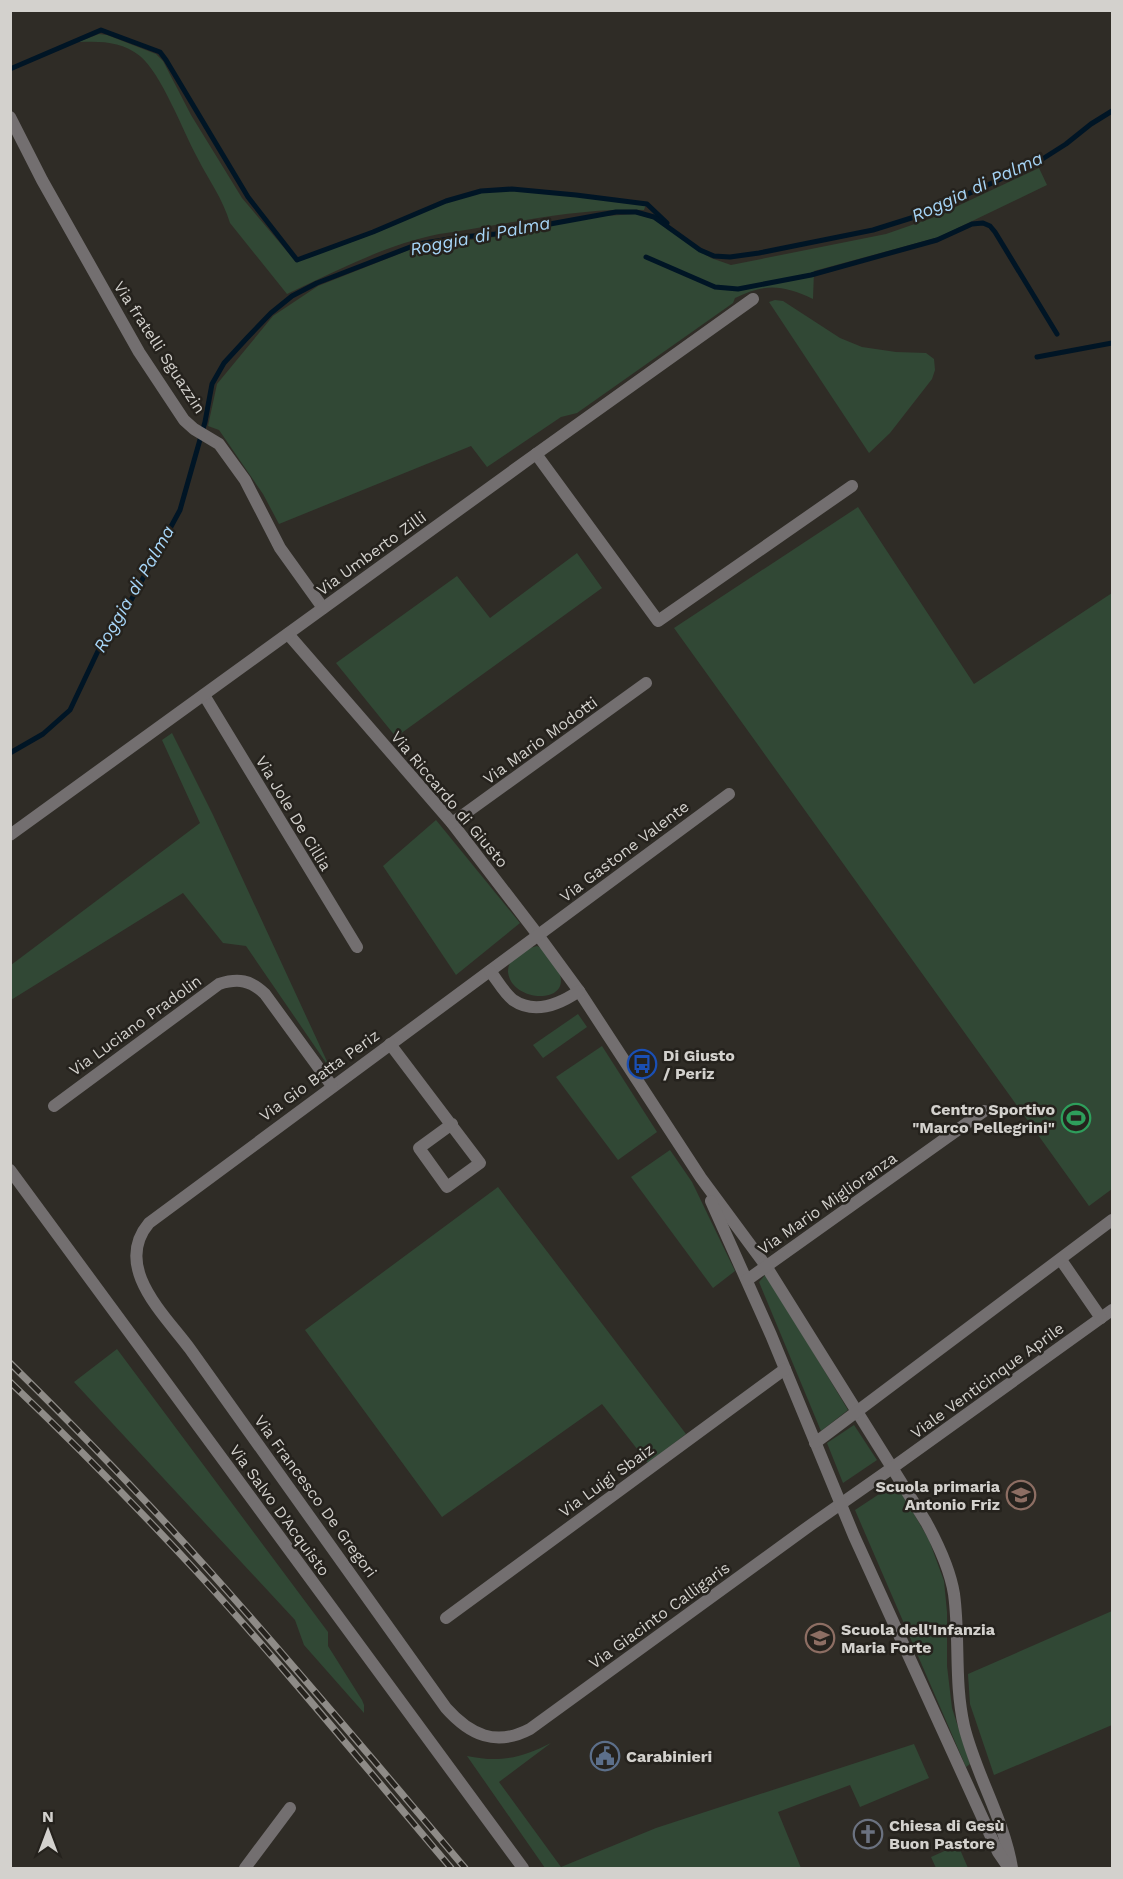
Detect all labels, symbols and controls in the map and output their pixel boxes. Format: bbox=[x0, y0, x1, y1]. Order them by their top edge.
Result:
water label: Roggia di Palma bbox=[908, 147, 1046, 226]
water label: Roggia di Palma bbox=[408, 212, 552, 259]
street label: Via fratelli Sguazzin bbox=[110, 277, 210, 417]
street label: Via Umberto Zilli bbox=[313, 507, 430, 600]
water label: Roggia di Palma bbox=[89, 522, 178, 656]
street label: Via Mario Modotti bbox=[479, 693, 601, 788]
street label: Via Riccardo di Giusto bbox=[387, 727, 512, 871]
street label: Via Jole De Cillia bbox=[252, 752, 335, 874]
street label: Via Gastone Valente bbox=[556, 797, 693, 906]
street label: Via Luciano Pradolin bbox=[65, 971, 205, 1080]
street label: Via Gio Batta Periz bbox=[256, 1026, 383, 1125]
place label: Di Giusto / Periz bbox=[663, 1046, 735, 1083]
bus stop icon: Di Giusto / Periz bbox=[626, 1048, 658, 1080]
place label: Centro Sportivo "Marco Pellegrini" bbox=[912, 1100, 1055, 1137]
sports icon: Centro Sportivo "Marco Pellegrini" bbox=[1060, 1102, 1092, 1134]
street label: Via Mario Miglioranza bbox=[754, 1148, 900, 1259]
street label: Viale Venticinque Aprile bbox=[907, 1318, 1068, 1442]
street label: Via Francesco De Gregori bbox=[250, 1411, 381, 1581]
street label: Via Luigi Sbaiz bbox=[555, 1440, 657, 1521]
street label: Via Salvo D'Acquisto bbox=[226, 1441, 334, 1580]
place label: Scuola primaria Antonio Friz bbox=[875, 1477, 1001, 1514]
school or university icon: Scuola primaria Antonio Friz bbox=[1005, 1479, 1037, 1511]
street label: Via Giacinto Calligaris bbox=[585, 1558, 733, 1673]
place label: Scuola dell'Infanzia Maria Forte bbox=[841, 1620, 996, 1657]
school or university icon: Scuola dell'Infanzia Maria Forte bbox=[804, 1622, 836, 1654]
public building icon: Carabinieri bbox=[589, 1740, 621, 1772]
place label: Carabinieri bbox=[626, 1747, 712, 1766]
north arrow bbox=[18, 1801, 78, 1861]
text: N bbox=[42, 1807, 54, 1826]
place label: Chiesa di Gesù Buon Pastore bbox=[889, 1816, 1005, 1853]
church icon: Chiesa di Gesù Buon Pastore bbox=[852, 1818, 884, 1850]

